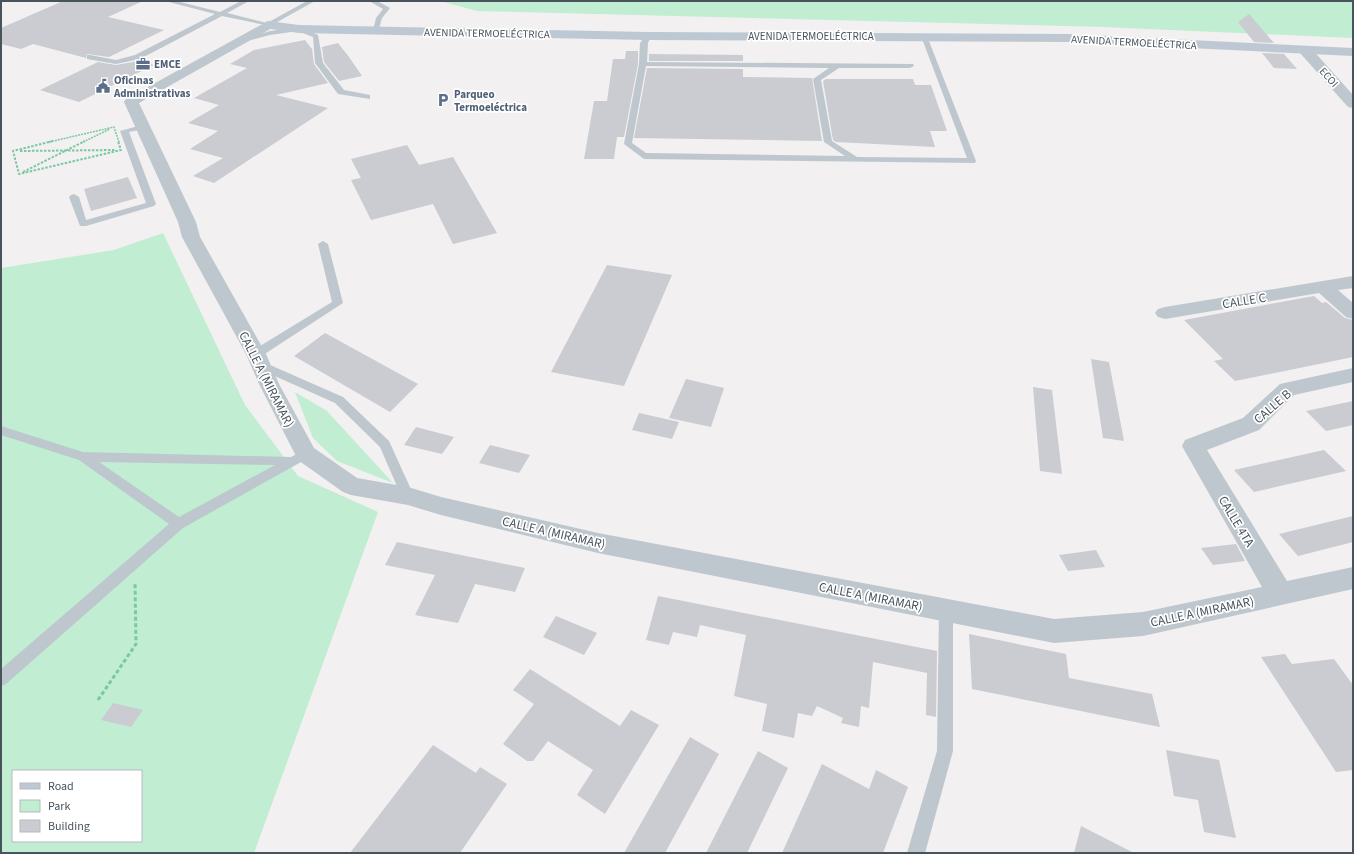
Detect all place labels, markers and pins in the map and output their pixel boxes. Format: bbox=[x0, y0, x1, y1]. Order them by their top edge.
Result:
office icon: EMCE bbox=[135, 56, 151, 72]
place label: EMCE bbox=[154, 57, 181, 72]
place label: Oficinas Administrativas bbox=[113, 73, 191, 101]
public building icon: Oficinas Administrativas bbox=[95, 78, 111, 94]
place label: Parqueo Termoeléctrica bbox=[454, 87, 527, 115]
parking icon: Parqueo Termoeléctrica bbox=[435, 92, 451, 108]

